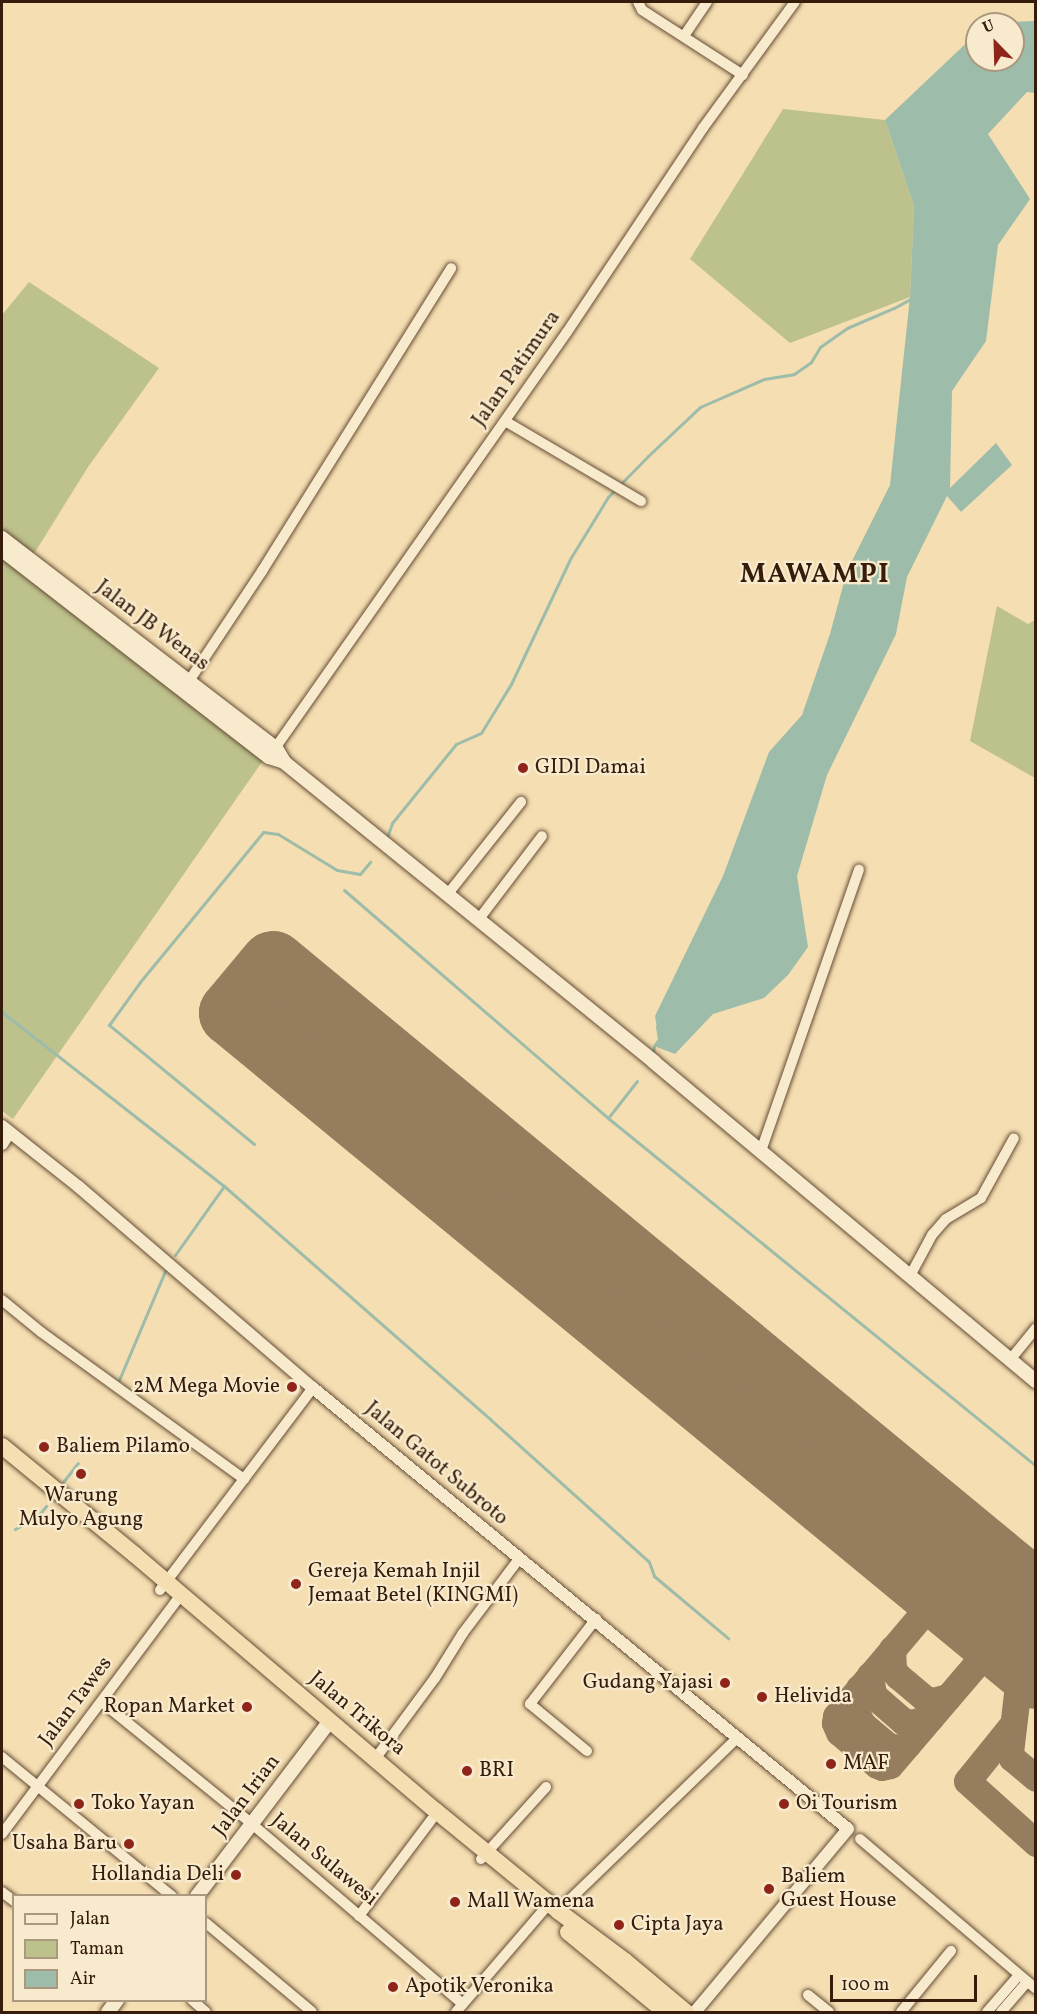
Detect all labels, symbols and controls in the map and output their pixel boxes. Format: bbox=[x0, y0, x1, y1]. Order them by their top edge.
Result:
north arrow bbox=[965, 12, 1025, 72]
text: U bbox=[979, 15, 998, 40]
street label: Jalan Patimura bbox=[468, 306, 566, 432]
district label: MAWAMPI bbox=[740, 560, 890, 592]
street label: Jalan JB Wenas bbox=[90, 575, 214, 677]
place label: GIDI Damai bbox=[535, 755, 646, 781]
marker: GIDI Damai bbox=[516, 761, 530, 775]
place label: 2M Mega Movie bbox=[133, 1374, 280, 1400]
marker: 2M Mega Movie bbox=[285, 1380, 299, 1394]
street label: Jalan Gatot Subroto bbox=[359, 1397, 513, 1531]
place label: Baliem Pilamo bbox=[56, 1434, 190, 1460]
marker: Baliem Pilamo bbox=[37, 1440, 51, 1454]
marker: Warung Mulyo Agung bbox=[74, 1467, 88, 1481]
place label: Warung Mulyo Agung bbox=[19, 1483, 143, 1533]
place label: Gereja Kemah Injil Jemaat Betel (KINGMI) bbox=[308, 1559, 518, 1609]
marker: Gereja Kemah Injil Jemaat Betel (KINGMI) bbox=[289, 1577, 303, 1591]
street label: Jalan Tawes bbox=[34, 1652, 118, 1752]
street label: Jalan Trikora bbox=[303, 1666, 411, 1762]
place label: Gudang Yajasi bbox=[582, 1670, 713, 1696]
marker: Gudang Yajasi bbox=[718, 1676, 732, 1690]
place label: Helivida bbox=[774, 1684, 852, 1710]
marker: Helivida bbox=[755, 1690, 769, 1704]
place label: Ropan Market bbox=[103, 1694, 235, 1720]
marker: Ropan Market bbox=[240, 1700, 254, 1714]
street label: Jalan Irian bbox=[208, 1750, 286, 1842]
place label: MAF bbox=[843, 1751, 889, 1777]
marker: MAF bbox=[824, 1757, 838, 1771]
place label: BRI bbox=[479, 1758, 514, 1784]
marker: BRI bbox=[460, 1764, 474, 1778]
place label: Toko Yayan bbox=[91, 1791, 195, 1817]
place label: Oi Tourism bbox=[796, 1791, 898, 1817]
marker: Toko Yayan bbox=[72, 1797, 86, 1811]
marker: Oi Tourism bbox=[777, 1797, 791, 1811]
street label: Jalan Sulawesi bbox=[265, 1808, 383, 1912]
place label: Usaha Baru bbox=[12, 1831, 117, 1857]
marker: Usaha Baru bbox=[122, 1837, 136, 1851]
place label: Hollandia Deli bbox=[91, 1862, 224, 1888]
place label: Baliem Guest House bbox=[781, 1864, 896, 1914]
marker: Hollandia Deli bbox=[229, 1868, 243, 1882]
marker: Baliem Guest House bbox=[762, 1882, 776, 1896]
place label: Mall Wamena bbox=[467, 1889, 595, 1915]
legend bbox=[12, 1894, 207, 2002]
marker: Mall Wamena bbox=[448, 1895, 462, 1909]
text: Jalan bbox=[70, 1907, 110, 1932]
place label: Cipta Jaya bbox=[631, 1912, 724, 1938]
marker: Cipta Jaya bbox=[612, 1918, 626, 1932]
text: Taman bbox=[70, 1937, 124, 1962]
scale bar bbox=[833, 1963, 980, 2001]
text: Air bbox=[70, 1967, 96, 1992]
text: 100 m bbox=[841, 1973, 890, 1998]
place label: Apotik Veronika bbox=[405, 1974, 555, 2000]
marker: Apotik Veronika bbox=[386, 1980, 400, 1994]

